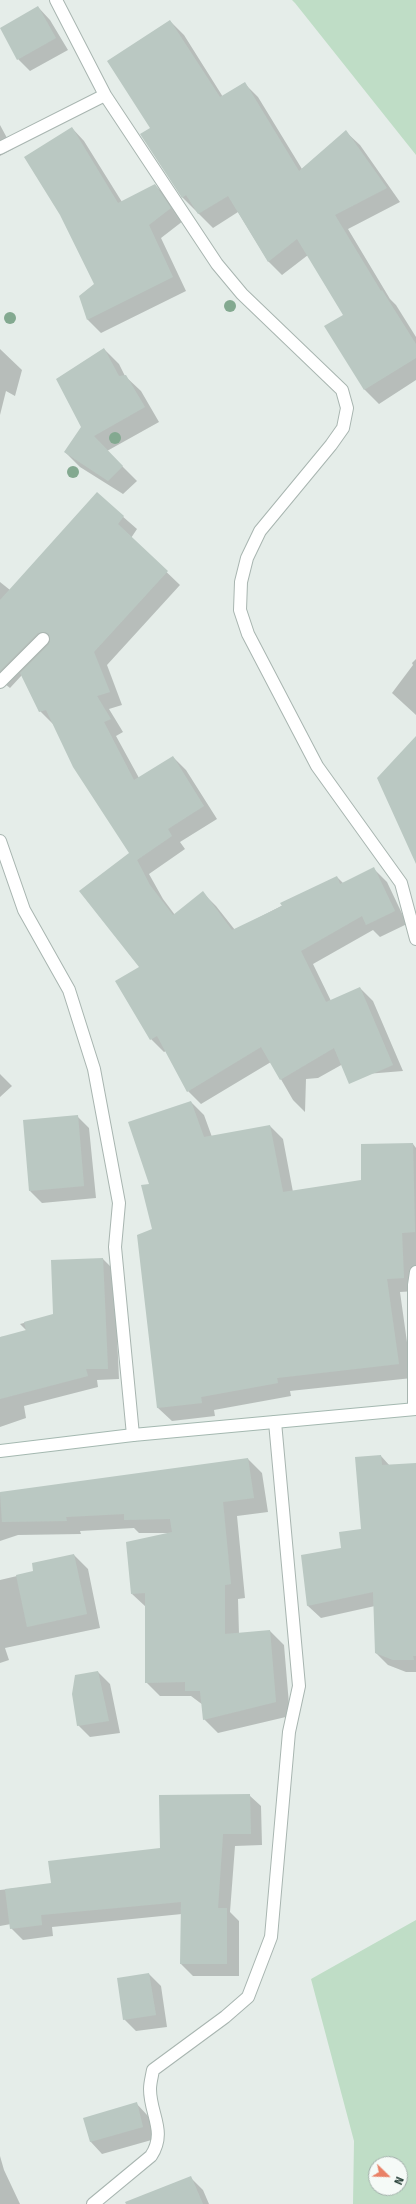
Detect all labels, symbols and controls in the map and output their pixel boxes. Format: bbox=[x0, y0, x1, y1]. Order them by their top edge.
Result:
north arrow bbox=[368, 2156, 408, 2196]
text: N bbox=[391, 2174, 406, 2187]

